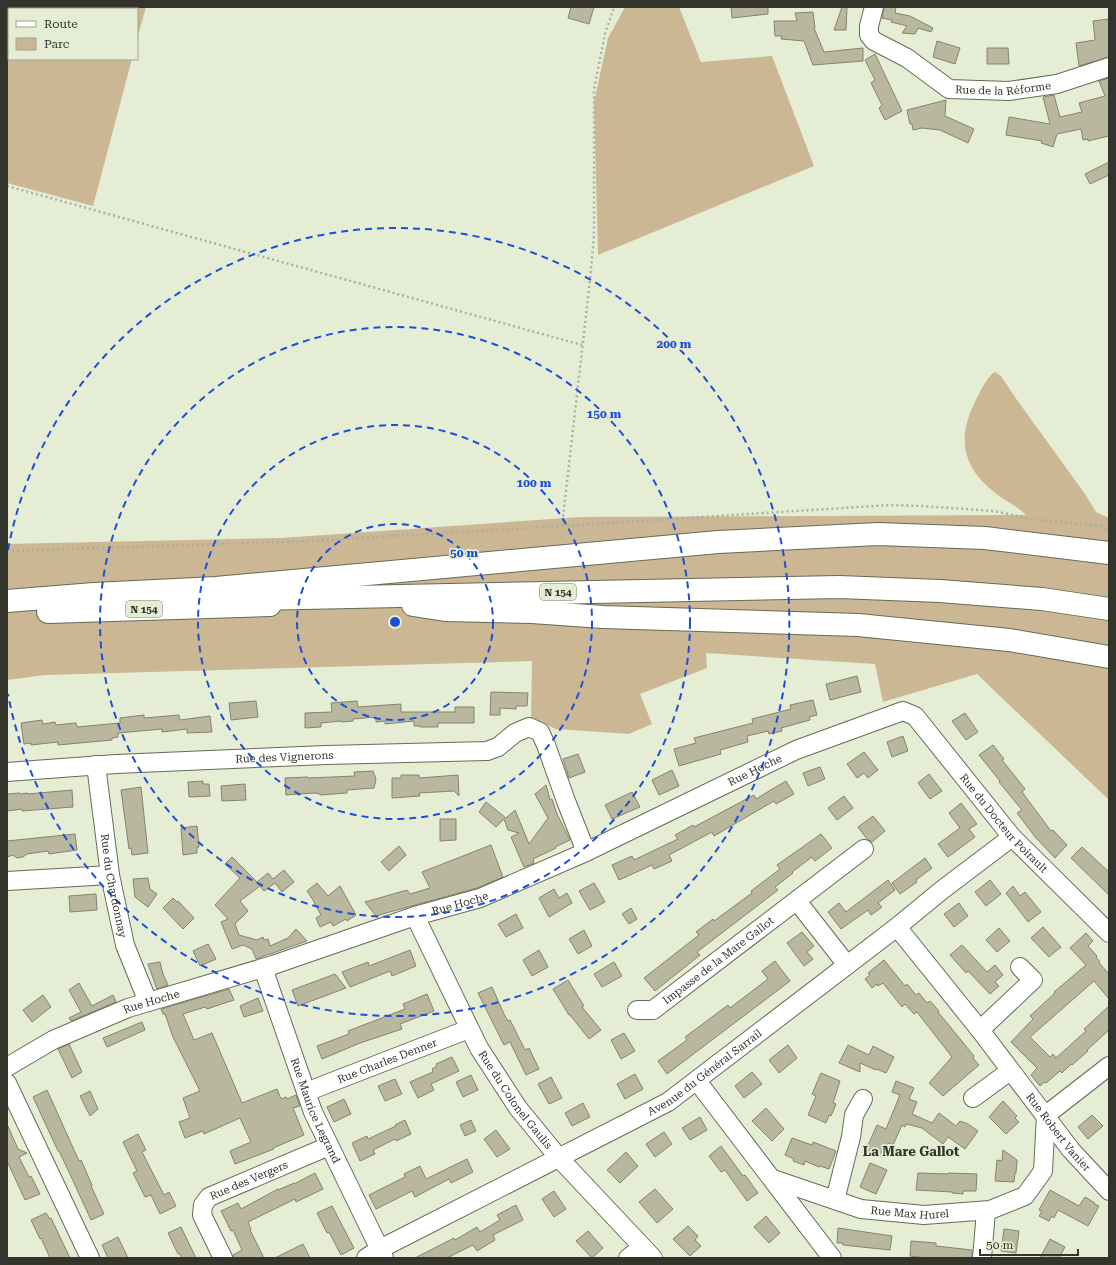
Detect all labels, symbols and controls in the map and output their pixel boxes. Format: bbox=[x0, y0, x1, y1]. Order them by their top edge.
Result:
legend bbox=[8, 8, 138, 60]
text: Route bbox=[44, 17, 78, 31]
text: Parc bbox=[44, 37, 70, 51]
street label: Rue de la Réforme bbox=[955, 79, 1052, 98]
text: 200 m bbox=[657, 337, 692, 351]
text: 150 m bbox=[587, 407, 622, 421]
text: 100 m bbox=[517, 476, 552, 490]
text: 50 m bbox=[450, 546, 478, 560]
road number: N 154 bbox=[540, 584, 576, 600]
road number: N 154 bbox=[126, 601, 162, 617]
centre of rings bbox=[388, 615, 402, 629]
street label: Rue des Vignerons bbox=[235, 749, 334, 766]
street label: Rue Hoche bbox=[726, 752, 784, 789]
street label: Rue du Docteur Poirault bbox=[957, 771, 1050, 876]
street label: Rue du Chardonnay bbox=[98, 833, 129, 939]
street label: Rue Hoche bbox=[430, 889, 490, 918]
street label: Impasse de la Mare Gallot bbox=[660, 914, 777, 1007]
street label: Rue Hoche bbox=[121, 987, 181, 1016]
street label: Avenue du Général Sarrail bbox=[646, 1026, 765, 1118]
street label: Rue Charles Denner bbox=[336, 1036, 439, 1086]
street label: Rue du Colonel Gaulis bbox=[476, 1048, 555, 1152]
street label: Rue Maurice Legrand bbox=[288, 1056, 343, 1166]
street label: Rue Robert Vanier bbox=[1023, 1091, 1094, 1174]
district label: La Mare Gallot bbox=[863, 1144, 960, 1159]
street label: Rue des Vergers bbox=[208, 1158, 290, 1203]
street label: Rue Max Hurel bbox=[870, 1204, 950, 1222]
scale bar bbox=[980, 1231, 1078, 1257]
text: 50 m bbox=[986, 1238, 1013, 1252]

